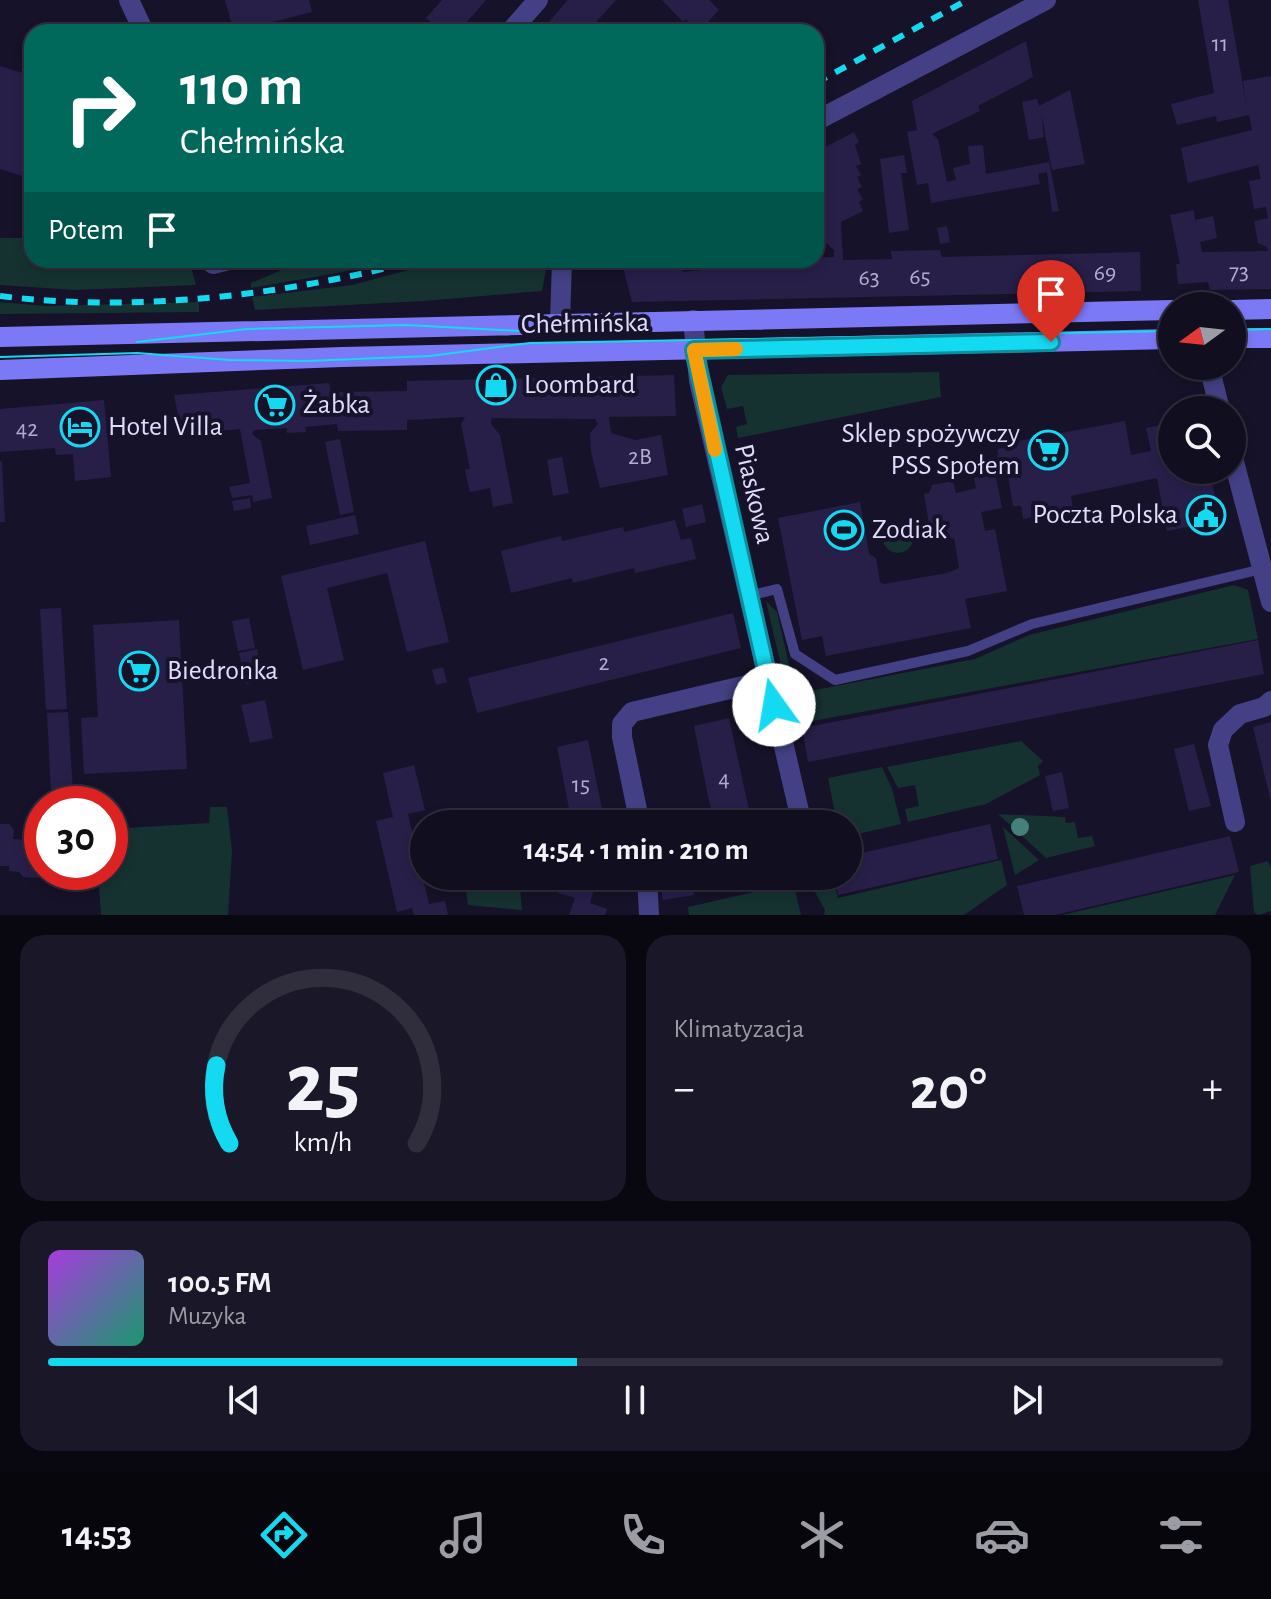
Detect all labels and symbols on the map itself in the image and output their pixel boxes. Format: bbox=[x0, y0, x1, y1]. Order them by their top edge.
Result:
house number: 11 bbox=[1212, 32, 1228, 56]
pin bbox=[1017, 260, 1085, 342]
house number: 73 bbox=[1229, 260, 1249, 284]
house number: 69 bbox=[1094, 261, 1116, 285]
house number: 65 bbox=[909, 265, 931, 289]
house number: 63 bbox=[858, 266, 880, 290]
north arrow bbox=[1158, 292, 1246, 380]
street label: Chełmińska bbox=[521, 309, 650, 339]
shop icon: Loombard bbox=[475, 364, 517, 406]
place label: Loombard bbox=[524, 371, 635, 399]
supermarket icon: Żabka bbox=[254, 384, 296, 426]
place label: Żabka bbox=[303, 389, 370, 419]
hotel icon: Hotel Villa bbox=[59, 406, 101, 448]
place label: Hotel Villa bbox=[108, 413, 223, 441]
house number: 42 bbox=[16, 417, 38, 441]
place label: Sklep spożywczy PSS Społem bbox=[841, 420, 1020, 480]
supermarket icon: Sklep spożywczy PSS Społem bbox=[1027, 429, 1069, 471]
street label: Piaskowa bbox=[729, 441, 779, 547]
house number: 2B bbox=[628, 445, 652, 469]
public building icon: Poczta Polska bbox=[1185, 494, 1227, 536]
place label: Poczta Polska bbox=[1033, 501, 1178, 529]
sports icon: Zodiak bbox=[823, 509, 865, 551]
place label: Zodiak bbox=[872, 516, 947, 544]
supermarket icon: Biedronka bbox=[118, 650, 160, 692]
house number: 2 bbox=[599, 651, 610, 675]
place label: Biedronka bbox=[167, 657, 278, 685]
position arrow bbox=[732, 663, 816, 747]
house number: 4 bbox=[718, 767, 730, 791]
house number: 15 bbox=[572, 773, 590, 797]
speed limit sign: 30 bbox=[24, 786, 128, 890]

